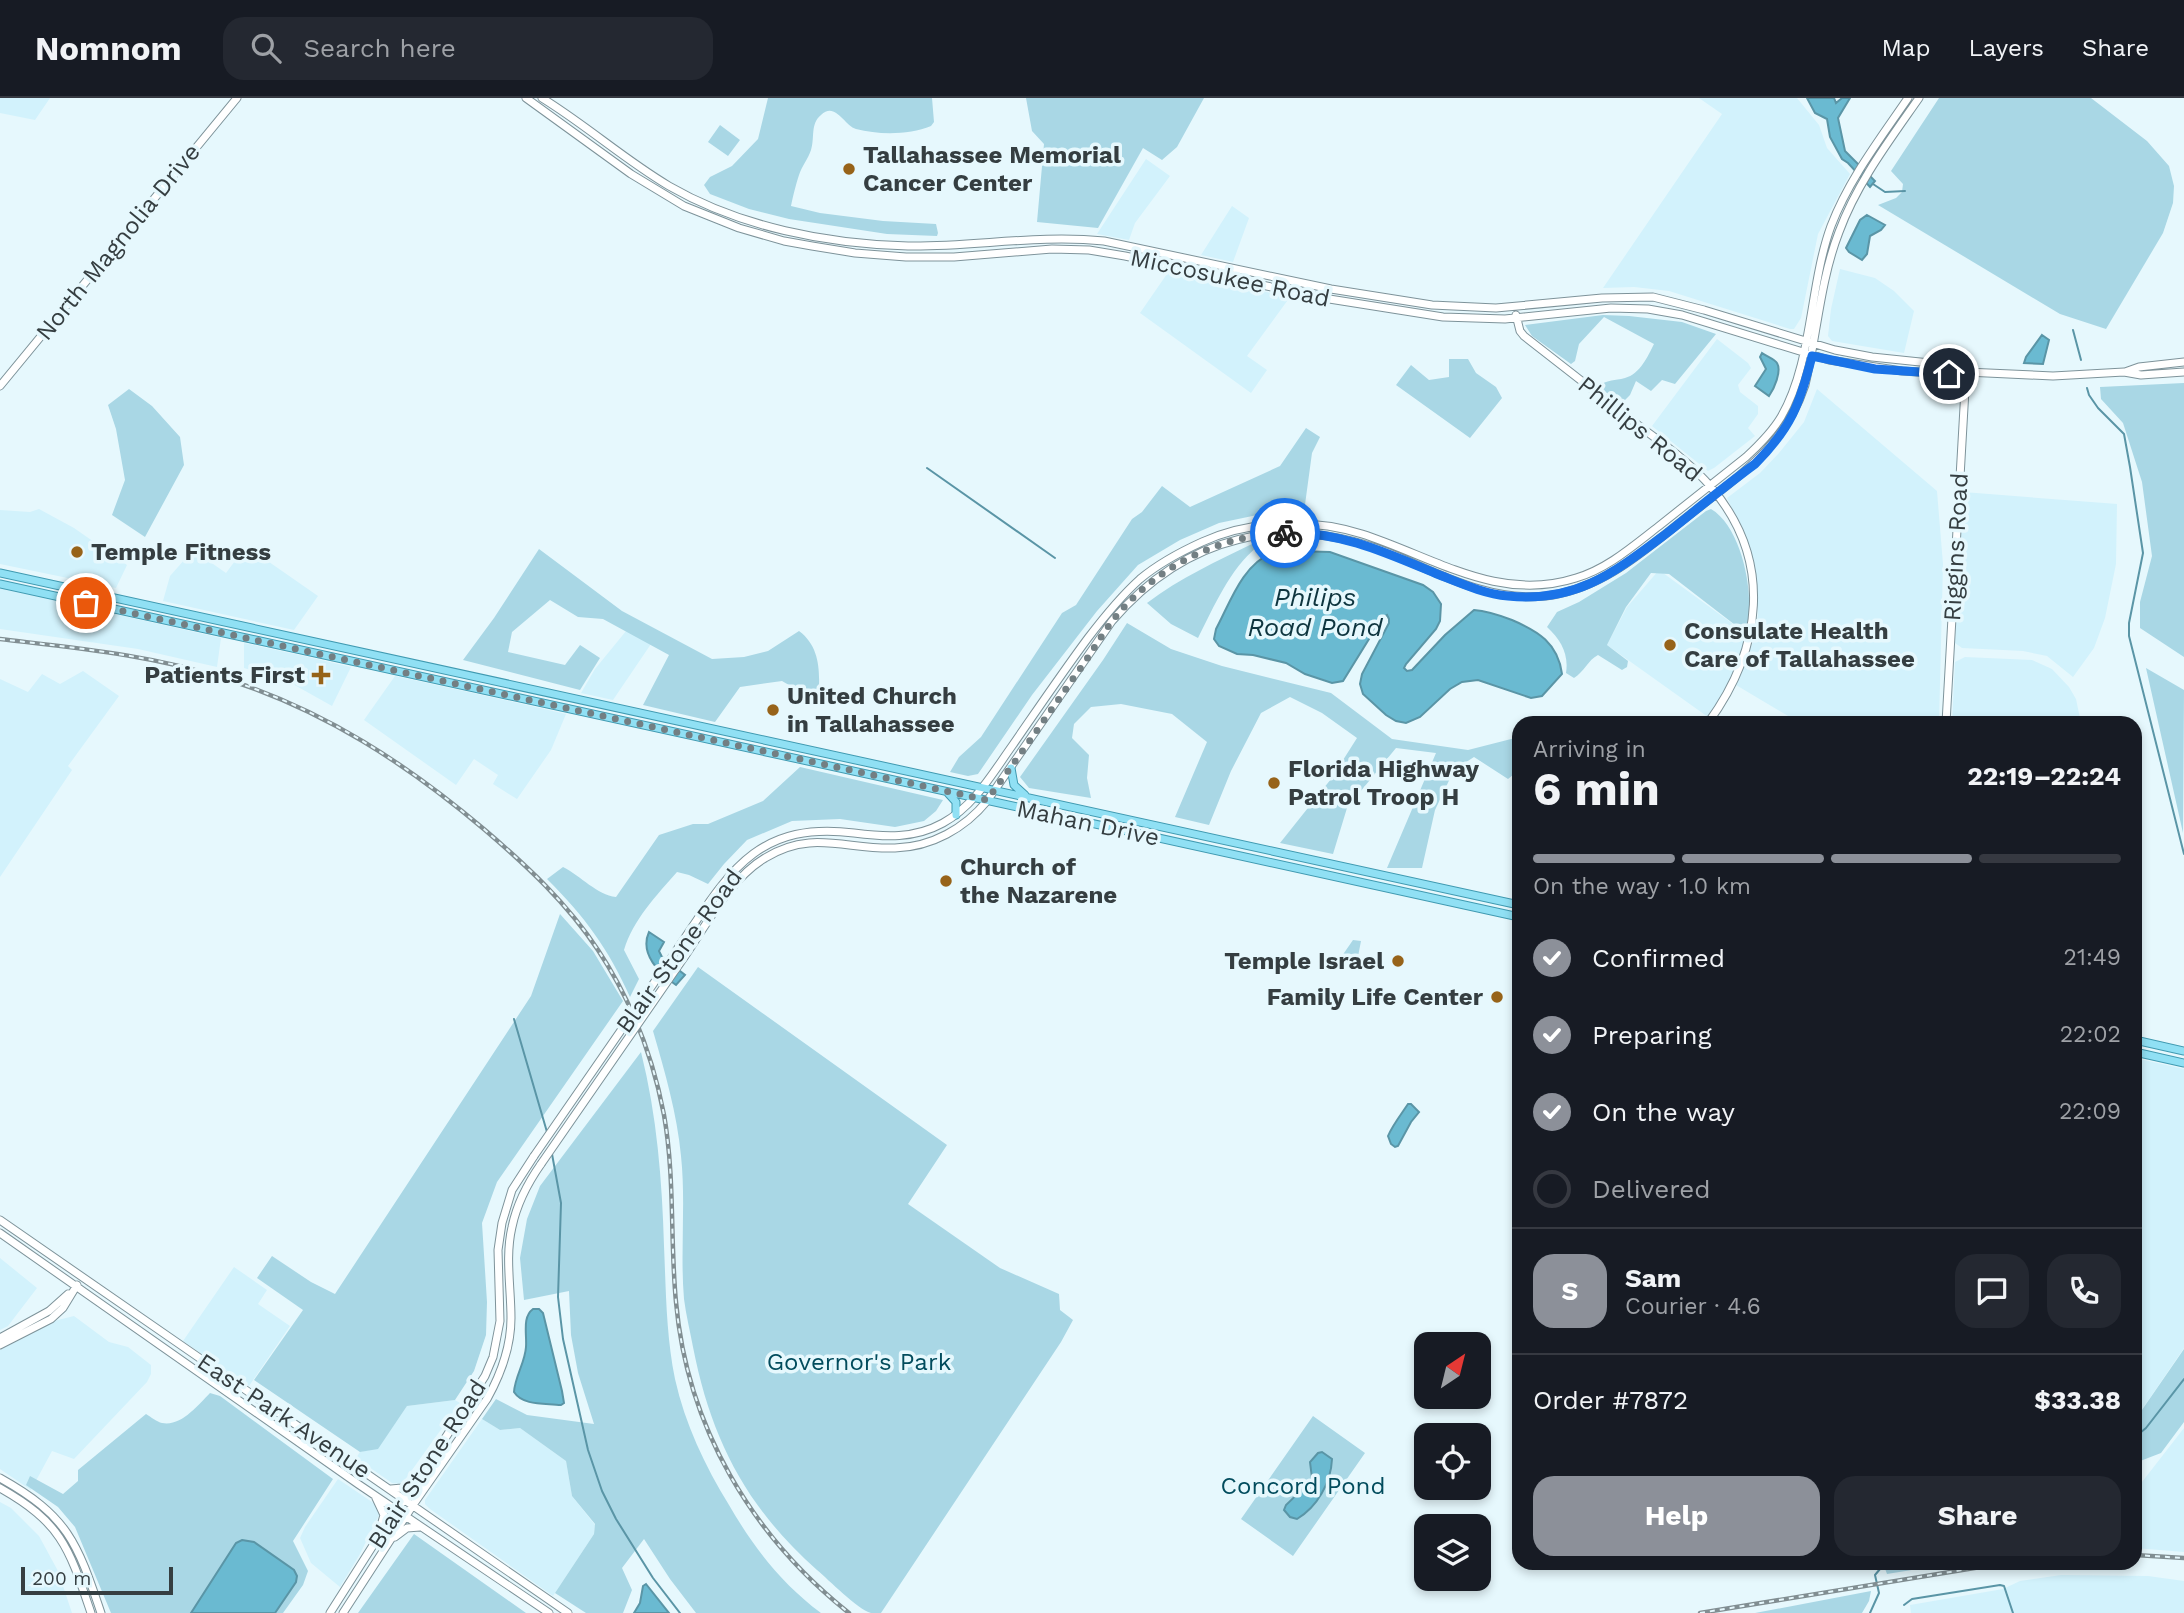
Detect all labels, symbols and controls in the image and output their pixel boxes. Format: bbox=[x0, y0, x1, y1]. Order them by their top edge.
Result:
search box bbox=[223, 17, 713, 80]
text: Nomnom bbox=[35, 29, 181, 68]
icon: search bbox=[247, 29, 285, 67]
text: Search here bbox=[303, 33, 456, 63]
text: Map bbox=[1882, 34, 1930, 62]
text: Layers bbox=[1968, 34, 2044, 62]
text: Share bbox=[2082, 34, 2149, 62]
street label: North Magnolia Drive bbox=[30, 138, 206, 346]
place label: Tallahassee Memorial Cancer Center bbox=[863, 141, 1121, 197]
marker: Tallahassee Memorial Cancer Center bbox=[841, 161, 857, 177]
street label: Miccosukee Road bbox=[1128, 243, 1332, 313]
pin bbox=[1919, 344, 1979, 404]
icon: home bbox=[1930, 355, 1968, 393]
street label: Phillips Road bbox=[1572, 370, 1708, 488]
street label: Riggins Road bbox=[1938, 472, 1974, 622]
courier bbox=[1250, 498, 1320, 568]
icon: bike bbox=[1266, 514, 1304, 552]
place label: Temple Fitness bbox=[91, 538, 271, 566]
marker: Temple Fitness bbox=[69, 544, 85, 560]
pin bbox=[56, 573, 116, 633]
water label: Philips Road Pond bbox=[1248, 582, 1383, 642]
icon: bag bbox=[67, 584, 105, 622]
place label: Consulate Health Care of Tallahassee bbox=[1684, 617, 1915, 673]
marker: Consulate Health Care of Tallahassee bbox=[1662, 637, 1678, 653]
place label: Patients First bbox=[144, 661, 306, 689]
marker: Patients First bbox=[311, 665, 331, 685]
place label: United Church in Tallahassee bbox=[787, 682, 957, 738]
marker: United Church in Tallahassee bbox=[765, 702, 781, 718]
text: Arriving in bbox=[1533, 736, 1646, 763]
place label: Florida Highway Patrol Troop H bbox=[1288, 755, 1479, 811]
text: 22:19–22:24 bbox=[1967, 761, 2121, 791]
text: 6 min bbox=[1533, 762, 1660, 816]
marker: Florida Highway Patrol Troop H bbox=[1266, 775, 1282, 791]
street label: Mahan Drive bbox=[1014, 794, 1162, 852]
place label: Church of the Nazarene bbox=[960, 853, 1117, 909]
street label: Blair Stone Road bbox=[610, 864, 748, 1038]
marker: Church of the Nazarene bbox=[938, 873, 954, 889]
text: On the way · 1.0 km bbox=[1533, 873, 1751, 900]
icon: check bbox=[1533, 939, 1571, 977]
text: Confirmed bbox=[1592, 943, 1725, 973]
text: 21:49 bbox=[2064, 944, 2121, 971]
place label: Temple Israel bbox=[1224, 947, 1384, 975]
marker: Temple Israel bbox=[1390, 953, 1406, 969]
place label: Family Life Center bbox=[1267, 983, 1484, 1011]
marker: Family Life Center bbox=[1489, 989, 1505, 1005]
icon: check bbox=[1533, 1016, 1571, 1054]
text: Preparing bbox=[1592, 1020, 1712, 1050]
text: 22:02 bbox=[2060, 1021, 2121, 1048]
icon: check bbox=[1533, 1093, 1571, 1131]
text: On the way bbox=[1592, 1097, 1735, 1127]
text: 22:09 bbox=[2059, 1098, 2121, 1125]
text: Delivered bbox=[1592, 1174, 1711, 1204]
button: chat bbox=[1955, 1254, 2029, 1328]
button: phone bbox=[2047, 1254, 2121, 1328]
text: Sam bbox=[1625, 1263, 1681, 1293]
text: S bbox=[1562, 1276, 1578, 1306]
text: Courier · 4.6 bbox=[1625, 1293, 1761, 1320]
north arrow bbox=[1414, 1332, 1491, 1409]
map controls bbox=[1414, 1332, 1491, 1591]
street label: East Park Avenue bbox=[192, 1348, 376, 1484]
park label: Governor's Park bbox=[767, 1348, 952, 1376]
street label: Blair Stone Road bbox=[362, 1374, 492, 1554]
text: Order #7872 bbox=[1533, 1385, 1688, 1415]
text: $33.38 bbox=[2034, 1385, 2121, 1415]
button: locate bbox=[1414, 1423, 1491, 1500]
park label: Concord Pond bbox=[1221, 1472, 1385, 1500]
button: Help bbox=[1533, 1476, 1820, 1556]
button: Share bbox=[1834, 1476, 2121, 1556]
button: layers bbox=[1414, 1514, 1491, 1591]
scale bar bbox=[21, 1564, 173, 1596]
text: 200 m bbox=[32, 1567, 91, 1590]

